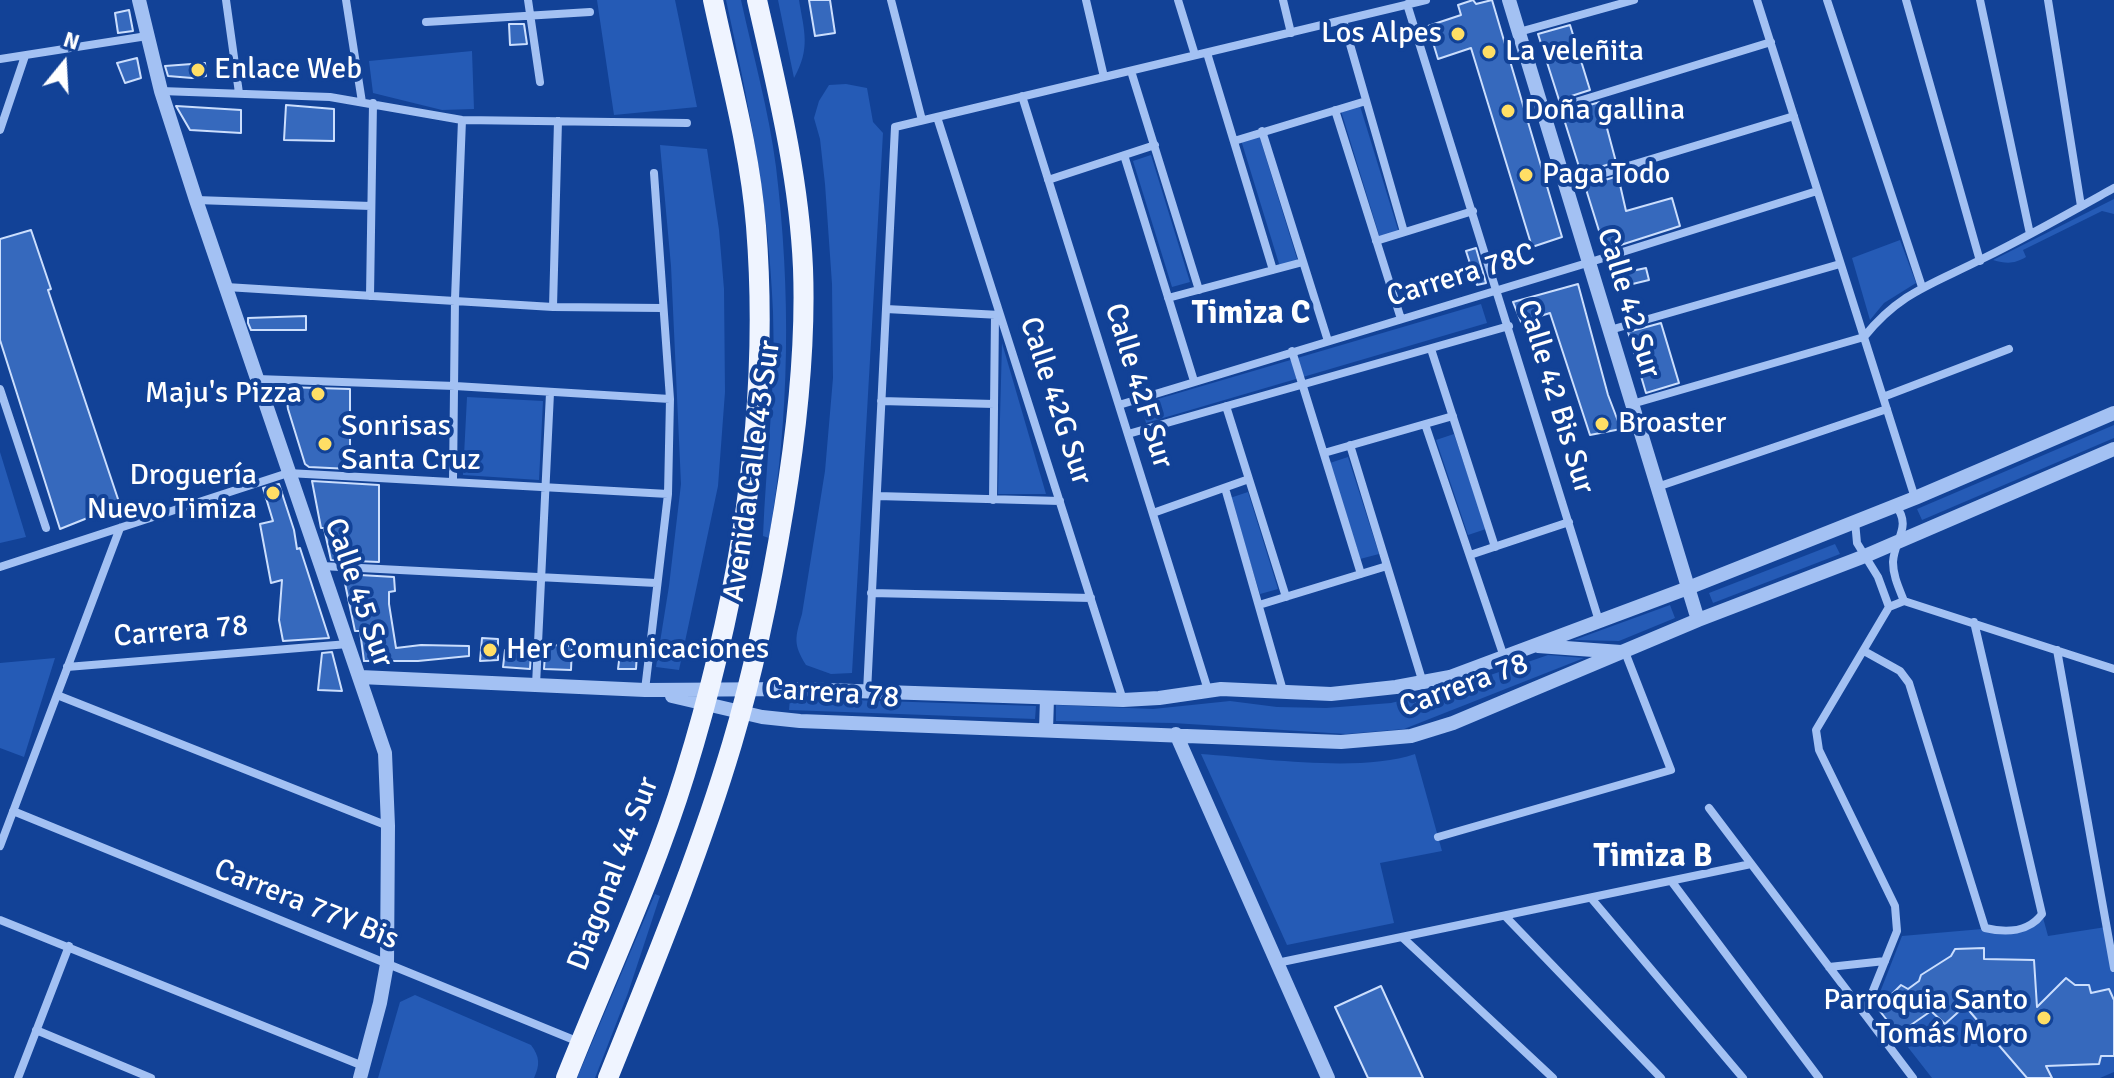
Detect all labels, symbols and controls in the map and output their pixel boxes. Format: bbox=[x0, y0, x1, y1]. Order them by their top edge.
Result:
place label: Los Alpes bbox=[1321, 16, 1442, 52]
north arrow bbox=[24, 24, 104, 104]
text: N bbox=[60, 25, 83, 56]
marker: Los Alpes bbox=[1449, 25, 1467, 43]
place label: La veleñita bbox=[1505, 34, 1644, 70]
marker: La veleñita bbox=[1480, 43, 1498, 61]
place label: Enlace Web bbox=[214, 52, 362, 88]
marker: Enlace Web bbox=[189, 61, 207, 79]
place label: Doña gallina bbox=[1524, 93, 1685, 129]
marker: Doña gallina bbox=[1499, 102, 1517, 120]
place label: Paga Todo bbox=[1542, 157, 1670, 193]
marker: Paga Todo bbox=[1517, 166, 1535, 184]
street label: Calle 42 Sur bbox=[1588, 224, 1668, 382]
street label: Carrera 78C bbox=[1383, 236, 1539, 316]
district label: Timiza C bbox=[1192, 296, 1310, 334]
street label: Calle 42 Bis Sur bbox=[1508, 296, 1602, 498]
street label: Calle 42F Sur bbox=[1096, 299, 1180, 473]
street label: Calle 42G Sur bbox=[1011, 313, 1099, 489]
street label: Avenida Calle 43 Sur bbox=[717, 338, 789, 604]
place label: Maju's Pizza bbox=[145, 376, 302, 412]
marker: Maju's Pizza bbox=[309, 385, 327, 403]
place label: Broaster bbox=[1618, 406, 1726, 442]
place label: Sonrisas Santa Cruz bbox=[341, 409, 481, 480]
marker: Broaster bbox=[1593, 415, 1611, 433]
marker: Sonrisas Santa Cruz bbox=[316, 435, 334, 453]
place label: Droguería Nuevo Timiza bbox=[87, 458, 257, 528]
marker: Droguería Nuevo Timiza bbox=[264, 484, 282, 502]
street label: Calle 45 Sur bbox=[316, 514, 400, 672]
street label: Carrera 78 bbox=[112, 608, 250, 656]
place label: Her Comunicaciones bbox=[506, 632, 769, 668]
marker: Her Comunicaciones bbox=[481, 641, 499, 659]
street label: Carrera 78 bbox=[1395, 646, 1533, 726]
street label: Carrera 78 bbox=[764, 671, 900, 717]
street label: Diagonal 44 Sur bbox=[561, 772, 667, 976]
district label: Timiza B bbox=[1594, 839, 1712, 877]
street label: Carrera 77Y Bis bbox=[208, 852, 404, 958]
place label: Parroquia Santo Tomás Moro bbox=[1823, 983, 2028, 1054]
marker: Parroquia Santo Tomás Moro bbox=[2035, 1009, 2053, 1027]

